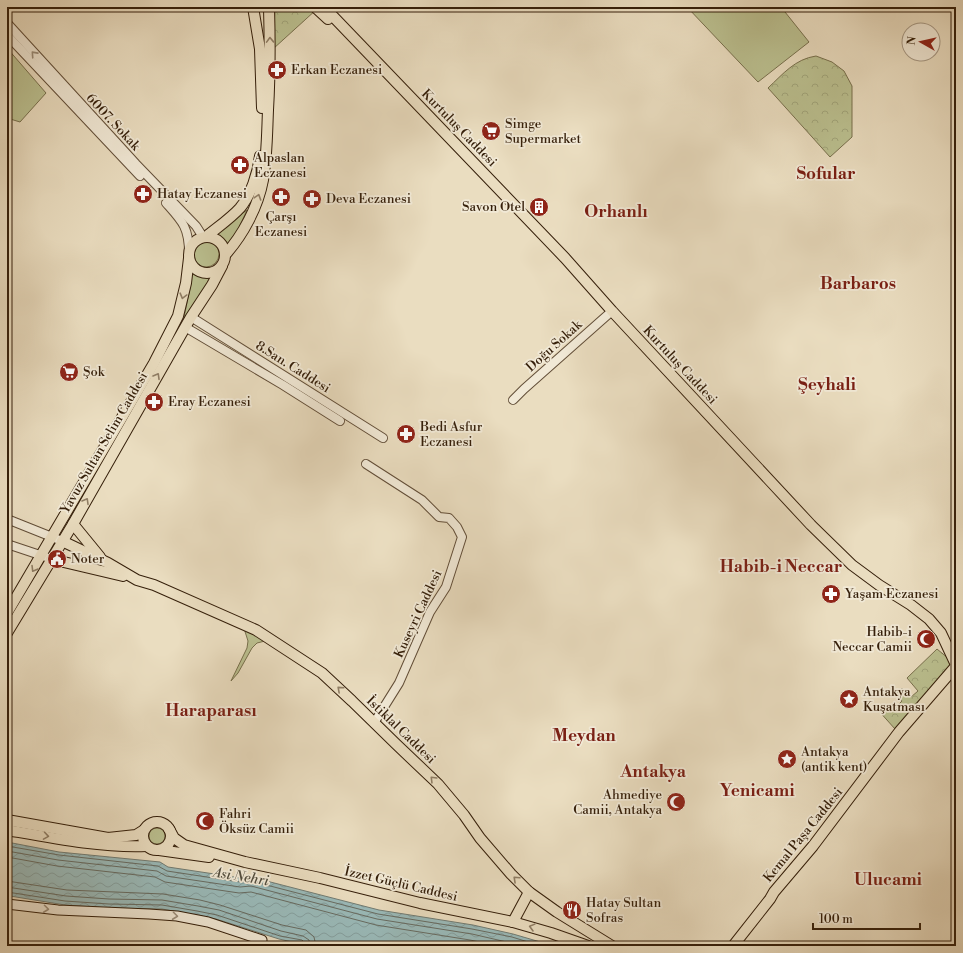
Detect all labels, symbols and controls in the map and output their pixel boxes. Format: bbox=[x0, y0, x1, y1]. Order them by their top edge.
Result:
north arrow bbox=[901, 22, 941, 62]
text: N bbox=[905, 35, 920, 46]
one-way arrow bbox=[266, 37, 274, 43]
one-way arrow bbox=[32, 51, 39, 58]
pharmacy icon: Erkan Eczanesi bbox=[266, 59, 288, 81]
place label: Erkan Eczanesi bbox=[291, 62, 382, 78]
street label: Kurtuluş Caddesi bbox=[418, 86, 500, 170]
street label: 6007. Sokak bbox=[83, 90, 144, 155]
place label: Simge Supermarket bbox=[505, 116, 582, 147]
supermarket icon: Simge Supermarket bbox=[480, 120, 502, 142]
place label: Alpaslan Eczanesi bbox=[253, 150, 307, 181]
pharmacy icon: Alpaslan Eczanesi bbox=[229, 154, 251, 176]
district label: Sofular bbox=[796, 163, 856, 185]
pharmacy icon: Hatay Eczanesi bbox=[132, 183, 154, 205]
place label: Hatay Eczanesi bbox=[157, 186, 247, 202]
pharmacy icon: Çarşı Eczanesi bbox=[270, 186, 292, 208]
pharmacy icon: Deva Eczanesi bbox=[301, 188, 323, 210]
place label: Deva Eczanesi bbox=[326, 191, 411, 207]
one-way arrow bbox=[253, 194, 261, 201]
building icon: Savon Otel bbox=[528, 196, 550, 218]
place label: Savon Otel bbox=[462, 199, 525, 215]
district label: Orhanlı bbox=[584, 201, 648, 223]
place label: Çarşı Eczanesi bbox=[255, 209, 307, 240]
district label: Barbaros bbox=[820, 273, 896, 295]
one-way arrow bbox=[179, 292, 188, 299]
street label: Doğu Sokak bbox=[523, 316, 586, 375]
street label: Kurtuluş Caddesi bbox=[640, 322, 720, 408]
street label: 8.San. Caddesi bbox=[253, 338, 333, 396]
supermarket icon: Şok bbox=[58, 361, 80, 383]
place label: Şok bbox=[83, 364, 106, 380]
street label: Yavuz Sultan Selim Caddesi bbox=[56, 369, 151, 517]
one-way arrow bbox=[152, 373, 159, 380]
district label: Şeyhali bbox=[798, 374, 857, 396]
pharmacy icon: Eray Eczanesi bbox=[143, 391, 165, 413]
place label: Eray Eczanesi bbox=[168, 394, 251, 410]
place label: Bedi Asfur Eczanesi bbox=[419, 419, 483, 450]
pharmacy icon: Bedi Asfur Eczanesi bbox=[395, 423, 417, 445]
one-way arrow bbox=[81, 498, 88, 505]
public building icon: Noter bbox=[46, 548, 68, 570]
place label: Noter bbox=[71, 551, 105, 567]
district label: Habib-i Neccar bbox=[720, 556, 843, 578]
one-way arrow bbox=[31, 565, 38, 572]
street label: Kuseyri Caddesi bbox=[391, 567, 445, 661]
pharmacy icon: Yaşam Eczanesi bbox=[820, 583, 842, 605]
place label: Yaşam Eczanesi bbox=[844, 586, 938, 602]
place label: Habib-i Neccar Camii bbox=[832, 624, 912, 655]
mosque icon: Habib-i Neccar Camii bbox=[915, 628, 937, 650]
place label: Antakya Kuşatması bbox=[862, 684, 925, 715]
one-way arrow bbox=[337, 687, 344, 694]
place icon: Antakya Kuşatması bbox=[838, 688, 860, 710]
street label: İstiklal Caddesi bbox=[363, 692, 440, 767]
district label: Haraparası bbox=[165, 700, 257, 722]
district label: Meydan bbox=[552, 725, 616, 747]
place label: Antakya (antik kent) bbox=[800, 744, 867, 775]
place icon: Antakya (antik kent) bbox=[776, 748, 798, 770]
district label: Antakya bbox=[619, 761, 687, 783]
one-way arrow bbox=[430, 776, 438, 784]
district label: Yenicami bbox=[719, 780, 795, 802]
street label: Kemal Paşa Caddesi bbox=[760, 784, 846, 886]
place label: Ahmediye Camii, Antakya bbox=[573, 787, 662, 818]
mosque icon: Ahmediye Camii, Antakya bbox=[665, 791, 687, 813]
place label: Fahri Öksüz Camii bbox=[219, 806, 294, 837]
mosque icon: Fahri Öksüz Camii bbox=[194, 810, 216, 832]
one-way arrow bbox=[42, 831, 49, 840]
street label: İzzet Güçlü Caddesi bbox=[343, 862, 459, 905]
water label: Asi Nehri bbox=[210, 863, 271, 890]
district label: Ulucami bbox=[854, 869, 923, 891]
one-way arrow bbox=[513, 876, 521, 884]
place label: Hatay Sultan Sofras bbox=[586, 895, 661, 926]
restaurant icon: Hatay Sultan Sofras bbox=[561, 899, 583, 921]
one-way arrow bbox=[43, 904, 49, 913]
scale bar bbox=[813, 905, 920, 931]
one-way arrow bbox=[172, 912, 178, 921]
text: 100 m bbox=[819, 912, 853, 927]
one-way arrow bbox=[529, 924, 535, 932]

